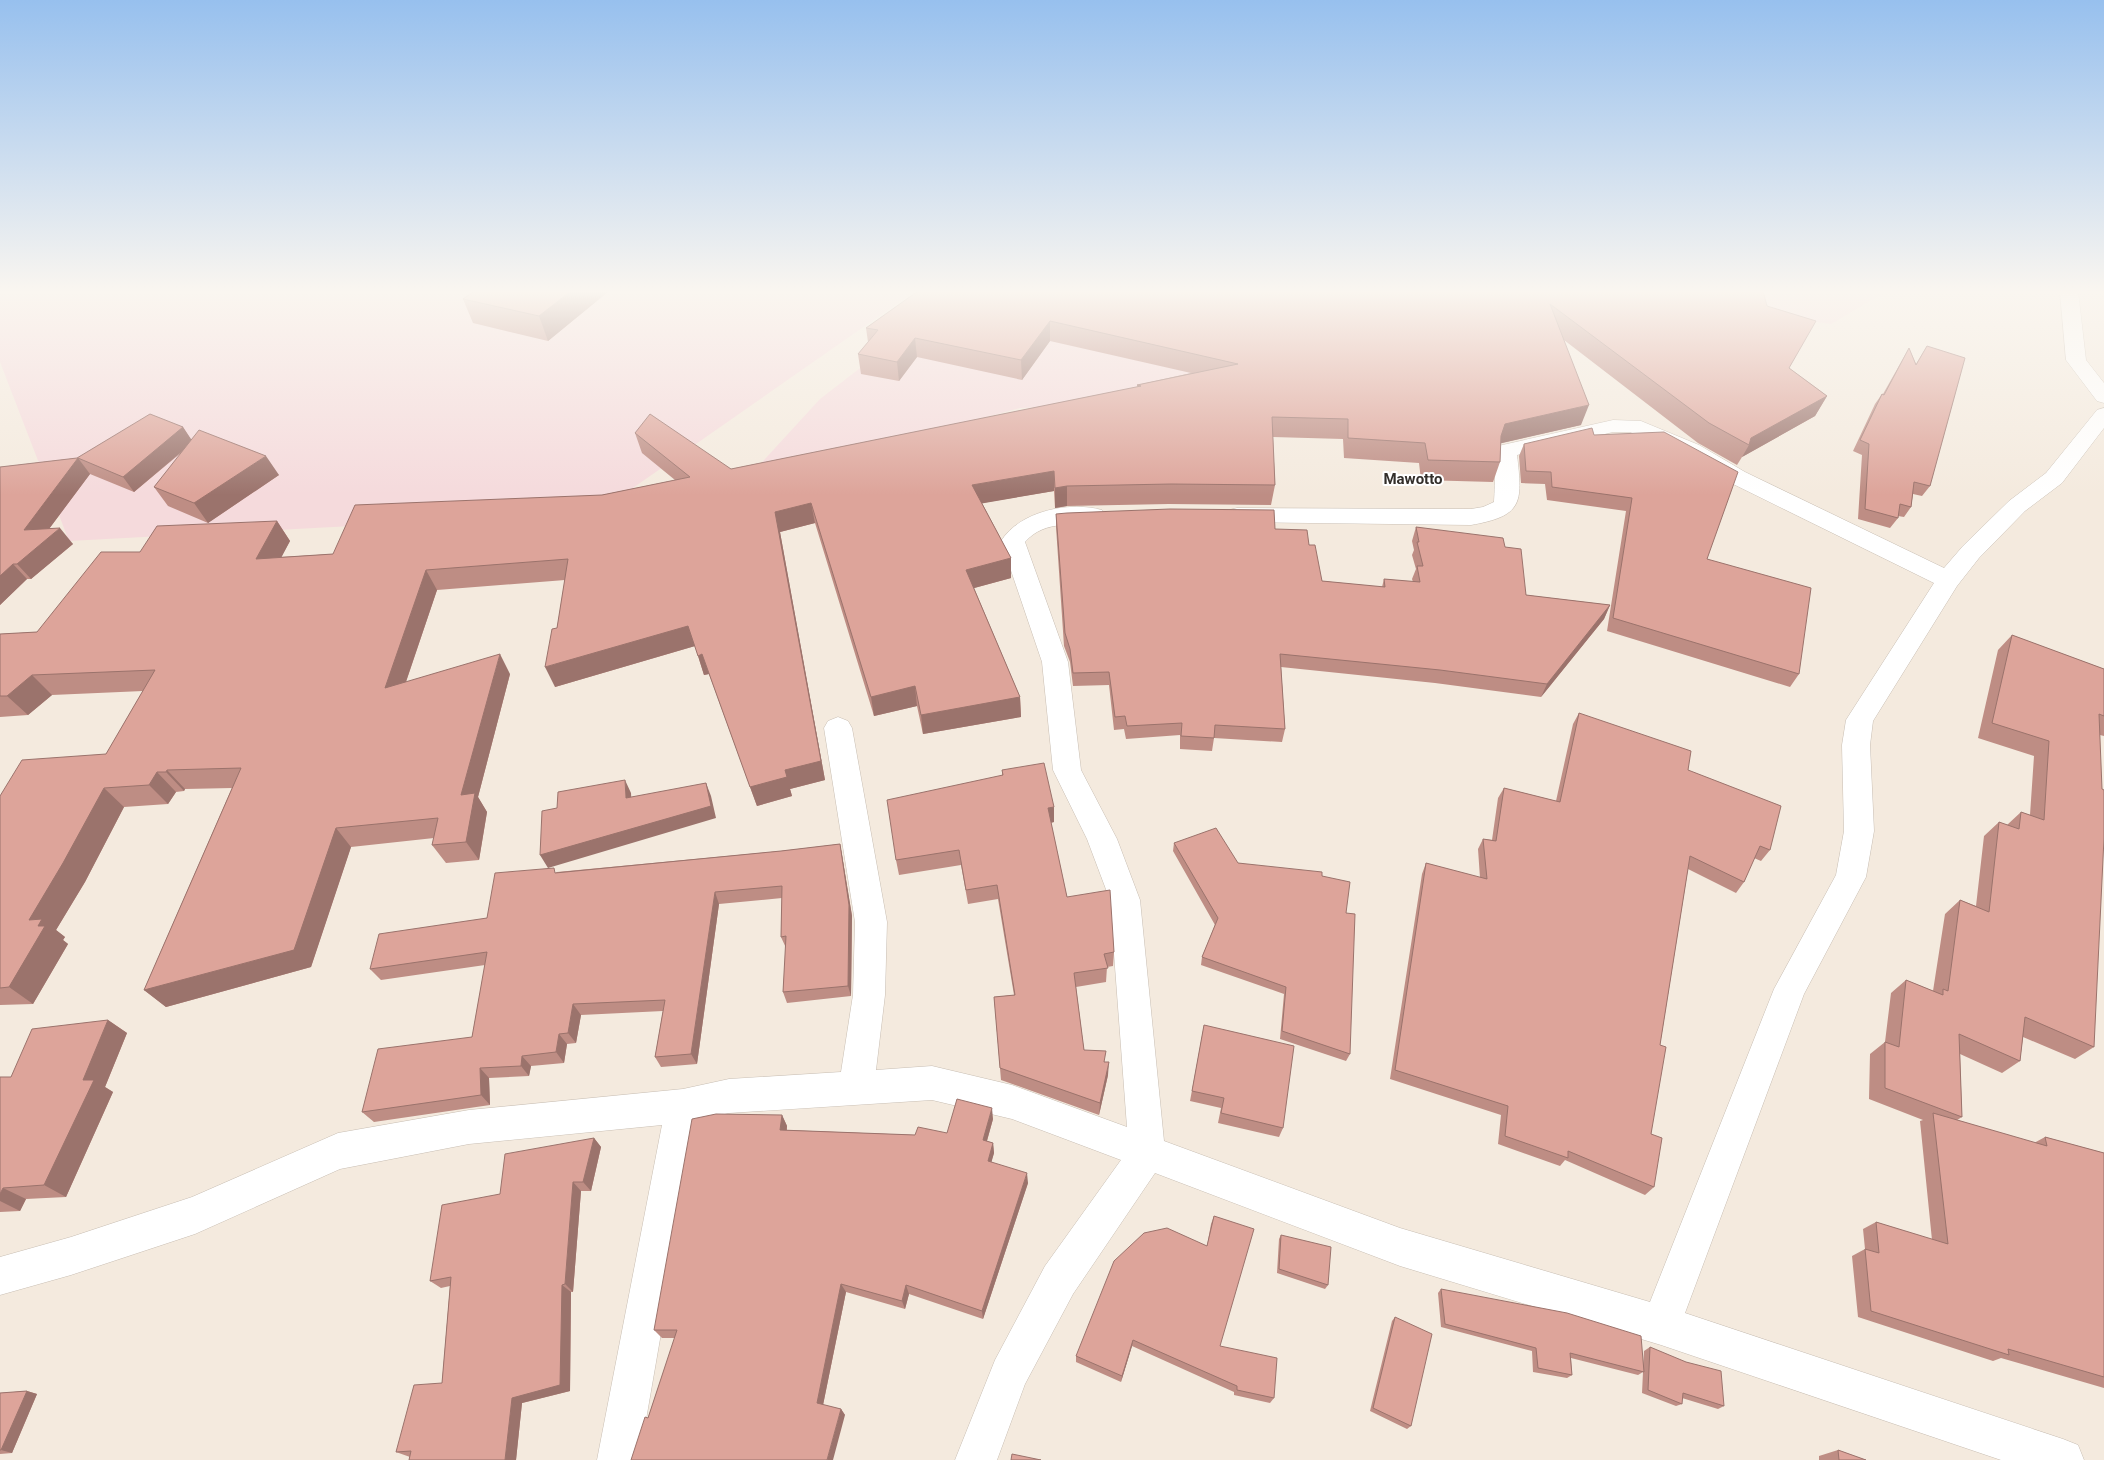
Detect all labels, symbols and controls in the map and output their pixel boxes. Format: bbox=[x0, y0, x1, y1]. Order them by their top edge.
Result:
district label: Mawotto bbox=[1383, 470, 1443, 488]

